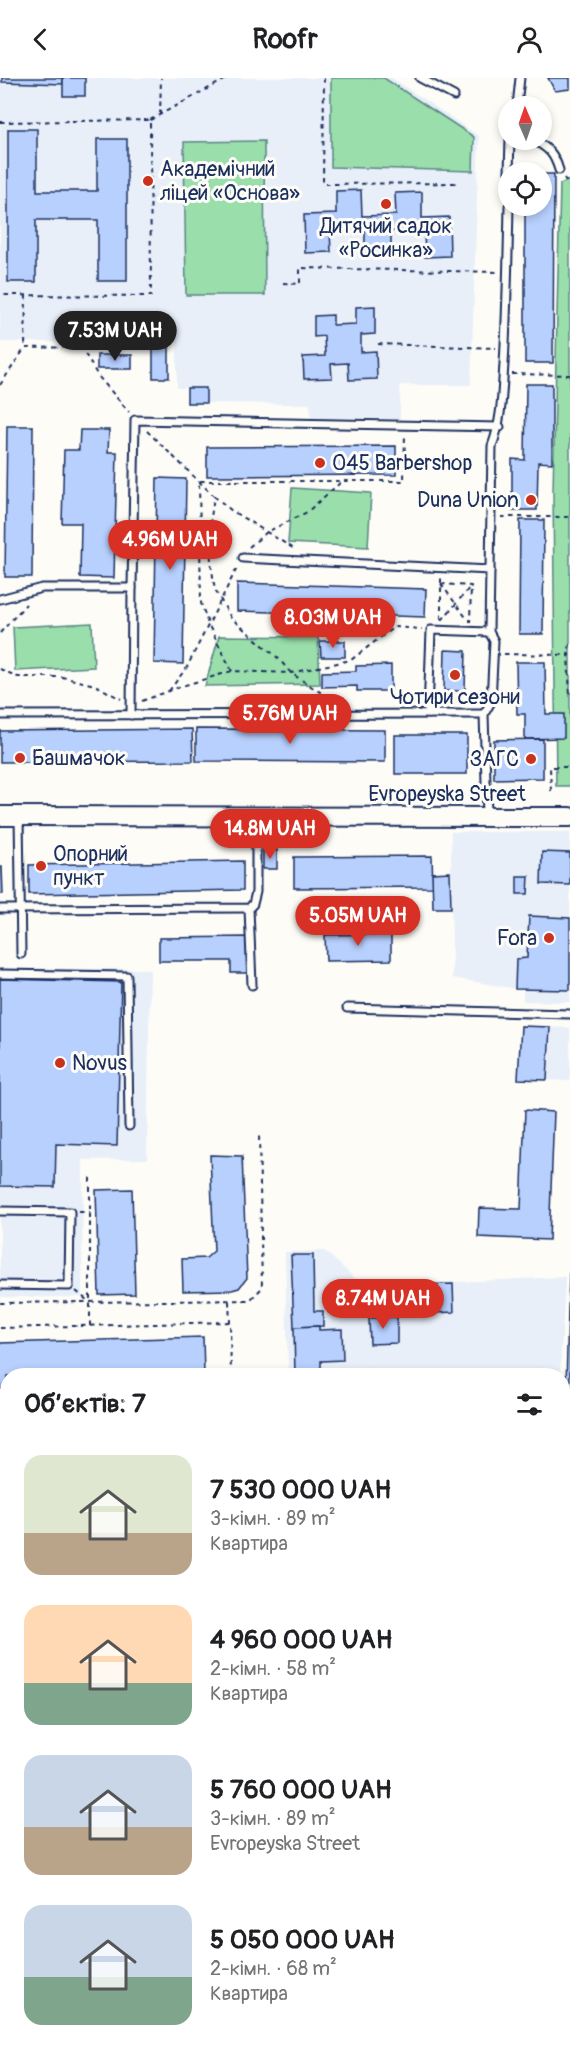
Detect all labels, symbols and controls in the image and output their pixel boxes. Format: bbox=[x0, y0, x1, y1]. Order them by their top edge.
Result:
icon: back bbox=[24, 23, 57, 56]
text: Roofr bbox=[252, 23, 318, 56]
icon: person bbox=[513, 23, 546, 56]
north arrow bbox=[498, 96, 552, 150]
map controls bbox=[498, 96, 552, 216]
place label: Академічний ліцей «Основа» bbox=[160, 156, 300, 207]
button: locate bbox=[498, 162, 552, 216]
marker: Академічний ліцей «Основа» bbox=[141, 174, 155, 188]
marker: Дитячий садок «Росинка» bbox=[379, 197, 393, 211]
place label: Дитячий садок «Росинка» bbox=[319, 213, 452, 264]
pin: 7.53M UAH bbox=[46, 311, 184, 362]
text: 7.53M UAH bbox=[68, 318, 162, 343]
place label: 045 Barbershop bbox=[332, 450, 472, 477]
marker: 045 Barbershop bbox=[313, 456, 327, 470]
place label: Duna Union bbox=[417, 487, 519, 514]
marker: Duna Union bbox=[524, 493, 538, 507]
pin: 4.96M UAH bbox=[101, 520, 239, 571]
text: 4.96M UAH bbox=[122, 527, 218, 552]
pin: 8.03M UAH bbox=[264, 598, 402, 649]
text: 8.03M UAH bbox=[285, 605, 381, 630]
marker: Чотири сезони bbox=[448, 668, 462, 682]
place label: Чотири сезони bbox=[390, 684, 520, 711]
pin: 5.76M UAH bbox=[221, 694, 359, 745]
text: 5.76M UAH bbox=[242, 701, 338, 726]
place label: Башмачок bbox=[32, 745, 126, 772]
place label: ЗАГС bbox=[470, 746, 519, 773]
marker: Башмачок bbox=[13, 751, 27, 765]
marker: ЗАГС bbox=[524, 752, 538, 766]
street label: Evropeyska Street bbox=[368, 781, 526, 808]
pin: 14.8M UAH bbox=[201, 809, 339, 860]
text: 14.8M UAH bbox=[224, 816, 316, 841]
place label: Опорний пункт bbox=[53, 841, 128, 892]
marker: Опорний пункт bbox=[34, 859, 48, 873]
pin: 5.05M UAH bbox=[289, 896, 427, 947]
text: 5.05M UAH bbox=[309, 903, 407, 928]
place label: Fora bbox=[497, 925, 537, 952]
marker: Fora bbox=[542, 931, 556, 945]
place label: Novus bbox=[72, 1050, 127, 1077]
marker: Novus bbox=[53, 1056, 67, 1070]
pin: 8.74M UAH bbox=[314, 1279, 452, 1330]
text: 8.74M UAH bbox=[336, 1286, 430, 1311]
text: Об’єктів: 7 bbox=[24, 1388, 146, 1420]
icon: filters bbox=[513, 1388, 546, 1421]
text: 7 530 000 UAH bbox=[210, 1474, 391, 1506]
icon: home bbox=[72, 1479, 144, 1551]
text: 3-кімн. · 89 m² bbox=[210, 1506, 336, 1531]
text: Квартира bbox=[210, 1531, 288, 1556]
text: 4 960 000 UAH bbox=[210, 1624, 392, 1656]
icon: home bbox=[72, 1629, 144, 1701]
text: 2-кімн. · 58 m² bbox=[210, 1656, 336, 1681]
text: Квартира bbox=[210, 1681, 288, 1706]
text: 5 760 000 UAH bbox=[210, 1774, 391, 1806]
icon: home bbox=[72, 1779, 144, 1851]
text: 3-кімн. · 89 m² bbox=[210, 1806, 336, 1831]
text: Evropeyska Street bbox=[210, 1831, 360, 1856]
text: 5 050 000 UAH bbox=[210, 1924, 394, 1956]
icon: home bbox=[72, 1929, 144, 2001]
text: 2-кімн. · 68 m² bbox=[210, 1956, 337, 1981]
text: Квартира bbox=[210, 1981, 288, 2006]

